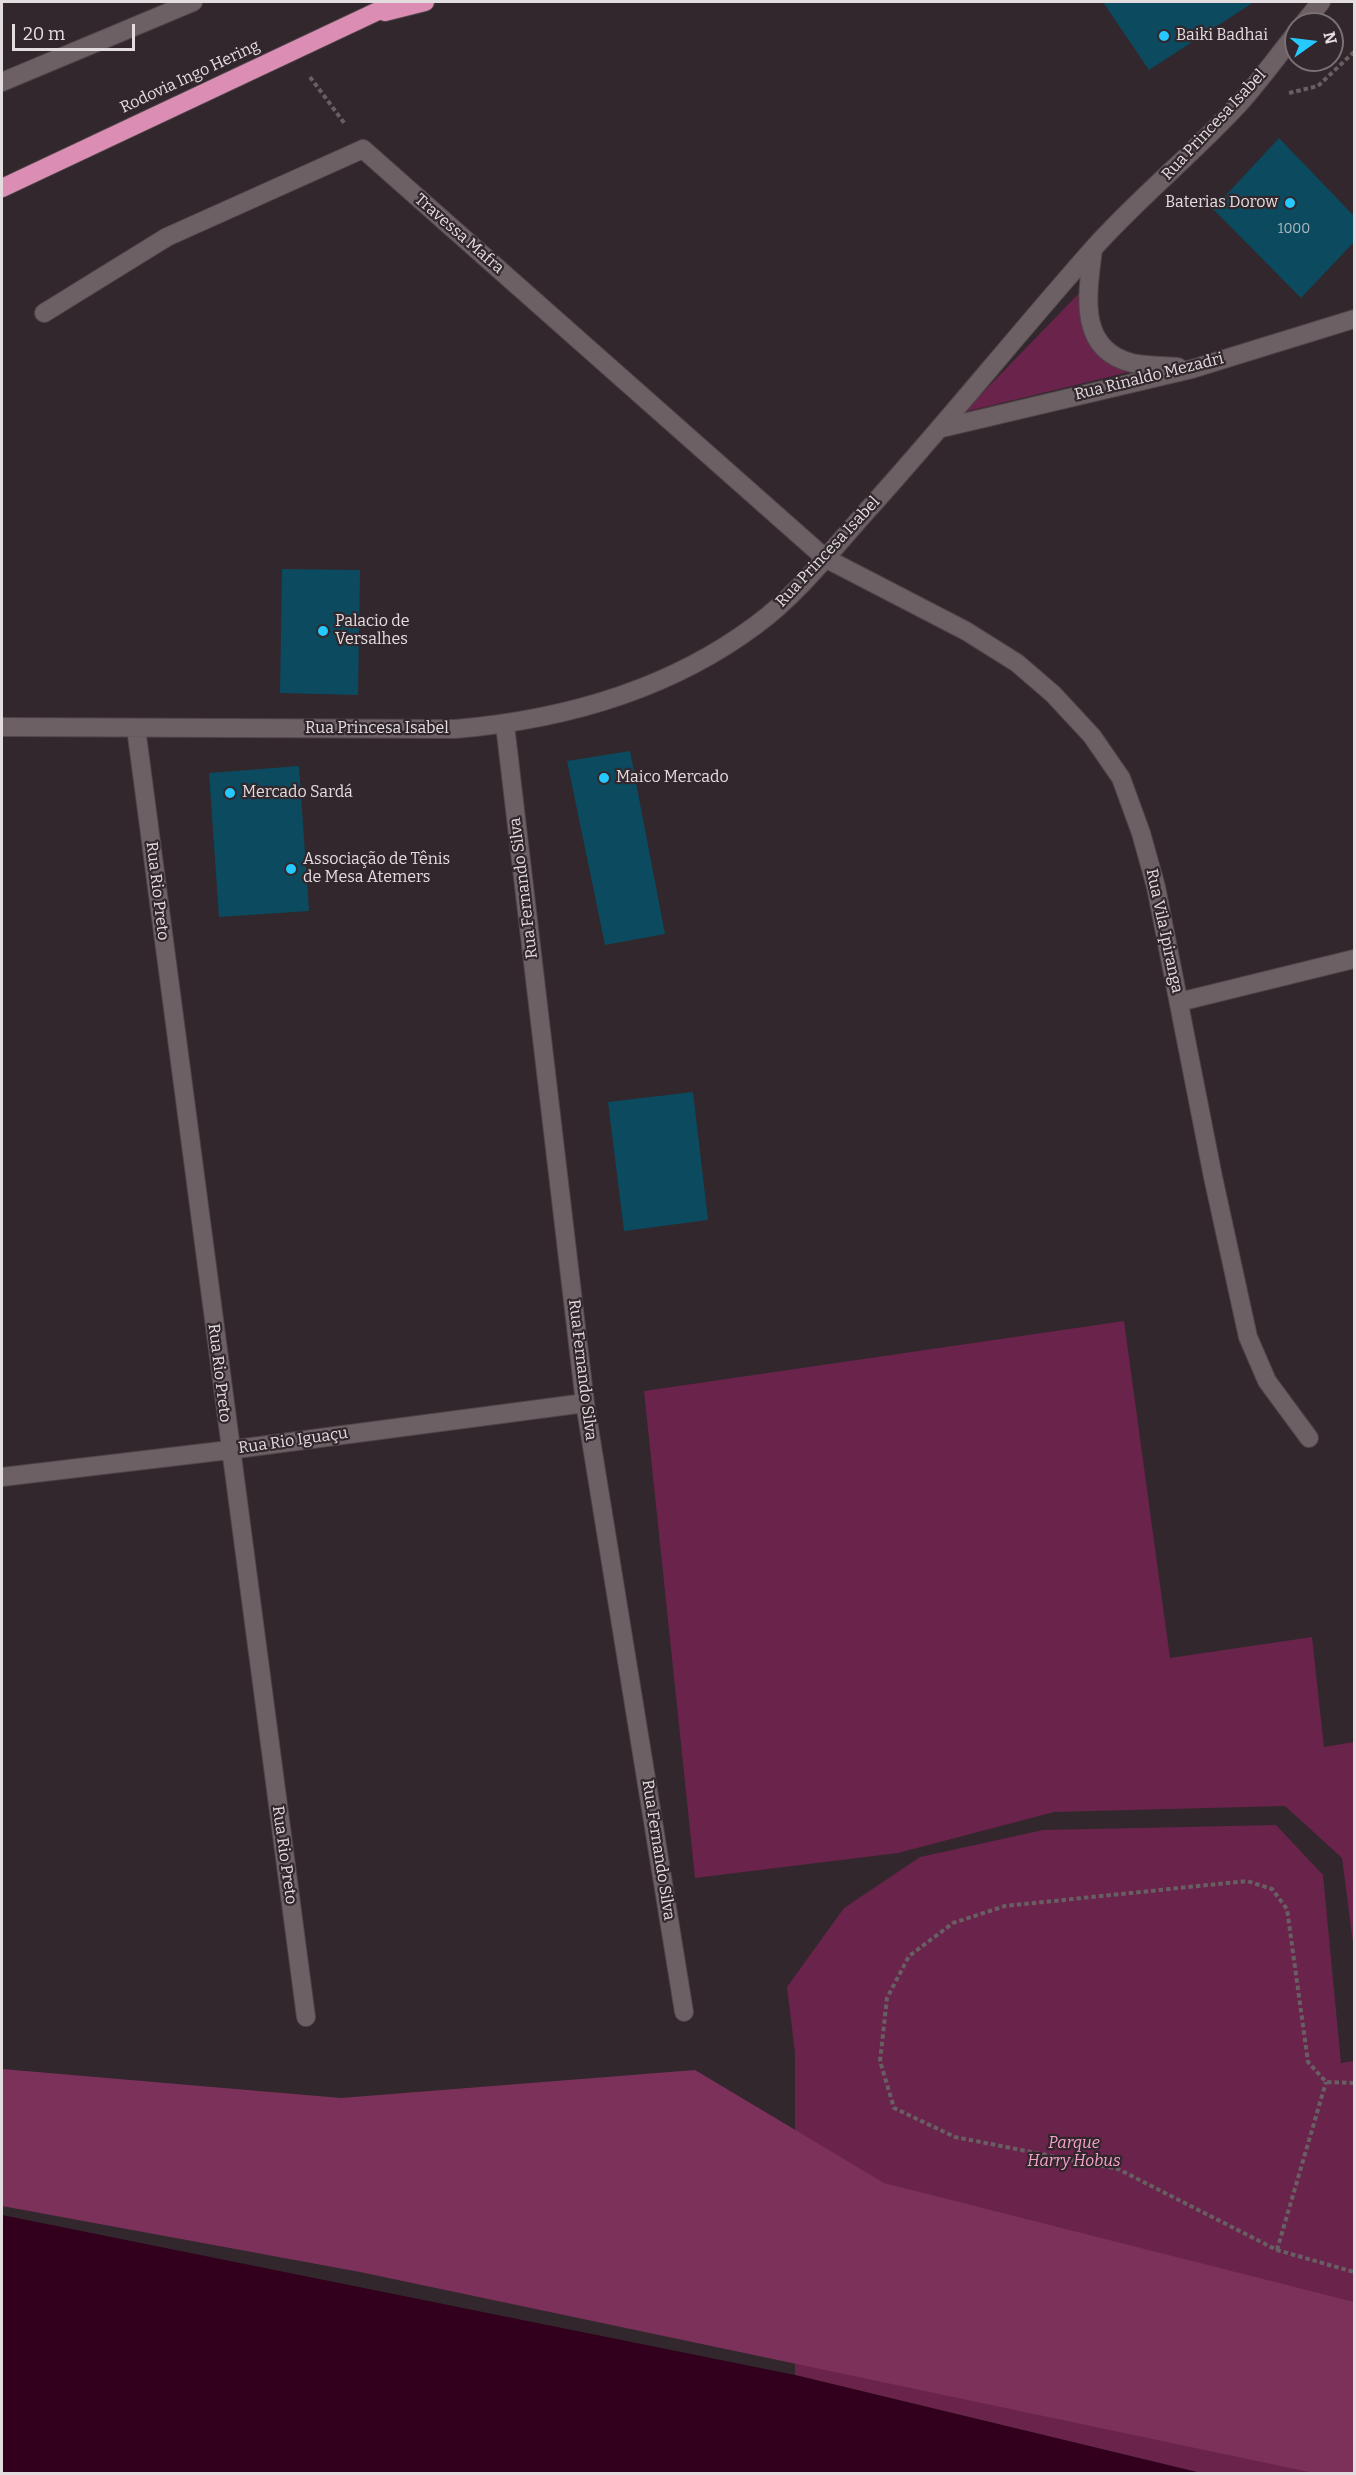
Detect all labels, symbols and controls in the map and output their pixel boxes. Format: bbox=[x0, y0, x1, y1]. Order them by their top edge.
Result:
scale bar bbox=[15, 12, 138, 50]
north arrow bbox=[1284, 12, 1344, 72]
text: 20 m bbox=[23, 23, 65, 45]
place label: Baiki Badhai bbox=[1176, 26, 1268, 46]
marker: Baiki Badhai bbox=[1157, 29, 1171, 43]
text: N bbox=[1319, 30, 1341, 46]
street label: Rodovia Ingo Hering bbox=[117, 36, 263, 118]
street label: Rua Princesa Isabel bbox=[1158, 66, 1270, 184]
street label: Travessa Mafra bbox=[410, 190, 508, 278]
place label: Baterias Dorow bbox=[1165, 193, 1278, 213]
marker: Baterias Dorow bbox=[1283, 196, 1297, 210]
house number: 1000 bbox=[1278, 221, 1310, 237]
street label: Rua Rinaldo Mezadri bbox=[1073, 349, 1225, 405]
street label: Rua Princesa Isabel bbox=[772, 493, 884, 611]
place label: Palacio de Versalhes bbox=[335, 612, 409, 650]
marker: Palacio de Versalhes bbox=[316, 624, 330, 638]
street label: Rua Princesa Isabel bbox=[305, 719, 449, 739]
place label: Maico Mercado bbox=[616, 768, 729, 788]
marker: Maico Mercado bbox=[597, 771, 611, 785]
place label: Mercado Sardá bbox=[242, 783, 353, 803]
marker: Mercado Sardá bbox=[223, 786, 237, 800]
street label: Rua Fernando Silva bbox=[506, 816, 542, 960]
street label: Rua Rio Preto bbox=[141, 841, 173, 941]
place label: Associação de Tênis de Mesa Atemers bbox=[303, 850, 450, 888]
marker: Associação de Tênis de Mesa Atemers bbox=[284, 862, 298, 876]
street label: Rua Vila Ipiranga bbox=[1141, 867, 1187, 995]
street label: Rua Fernando Silva bbox=[564, 1298, 600, 1442]
street label: Rua Rio Preto bbox=[203, 1323, 235, 1423]
street label: Rua Rio Iguaçu bbox=[237, 1424, 349, 1458]
street label: Rua Fernando Silva bbox=[637, 1778, 679, 1922]
street label: Rua Rio Preto bbox=[268, 1805, 300, 1905]
park label: Parque Harry Hobus bbox=[1027, 2134, 1121, 2172]

